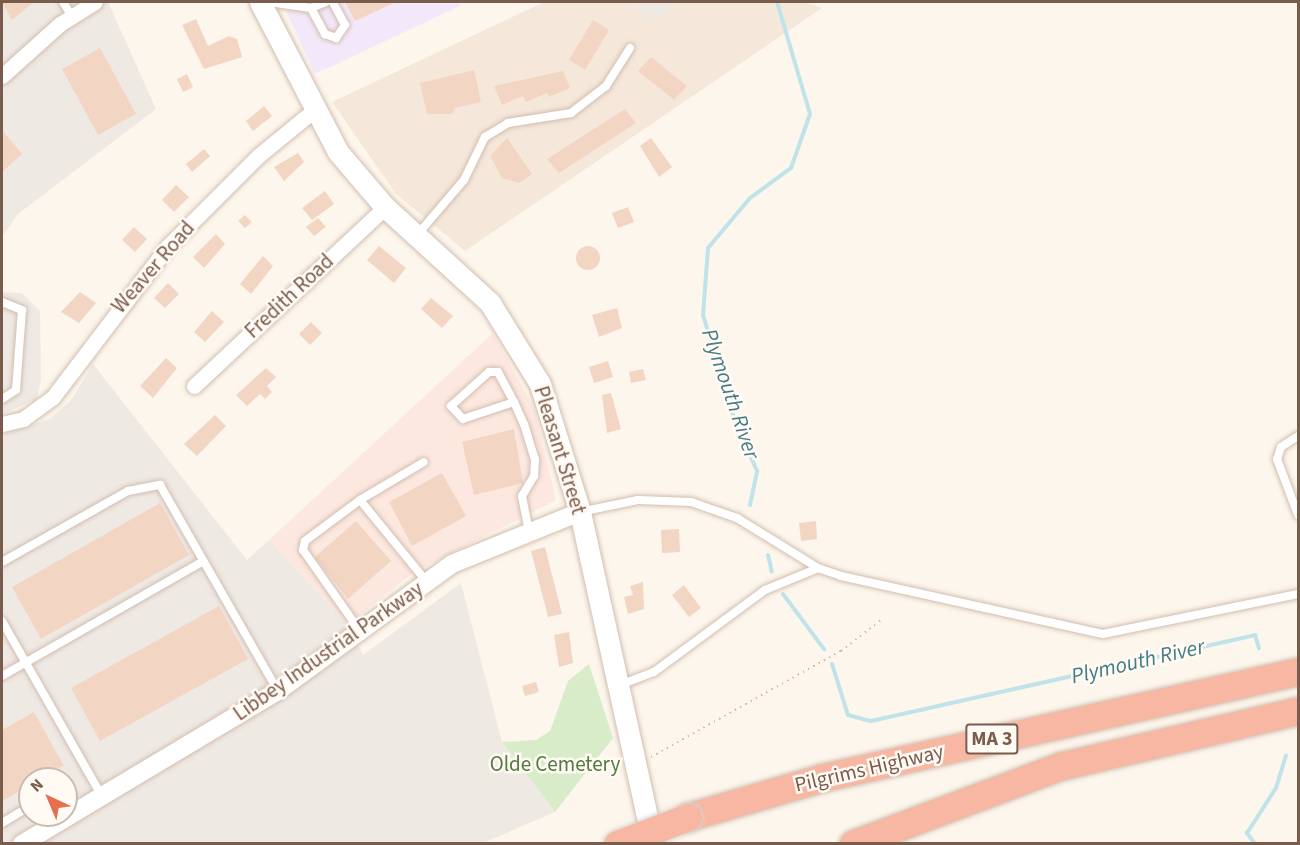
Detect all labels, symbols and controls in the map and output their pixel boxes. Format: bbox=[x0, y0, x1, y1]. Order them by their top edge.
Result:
street label: Weaver Road bbox=[106, 216, 200, 318]
street label: Fredith Road bbox=[239, 249, 339, 343]
water label: Plymouth River bbox=[695, 325, 765, 463]
street label: Pleasant Street bbox=[529, 383, 591, 517]
street label: Libbey Industrial Parkway bbox=[228, 576, 428, 726]
water label: Plymouth River bbox=[1069, 634, 1207, 690]
road number: MA 3 bbox=[965, 722, 1019, 756]
street label: Pilgrims Highway bbox=[792, 739, 946, 797]
park label: Olde Cemetery bbox=[490, 751, 620, 777]
north arrow bbox=[18, 767, 78, 827]
text: N bbox=[25, 774, 48, 797]

